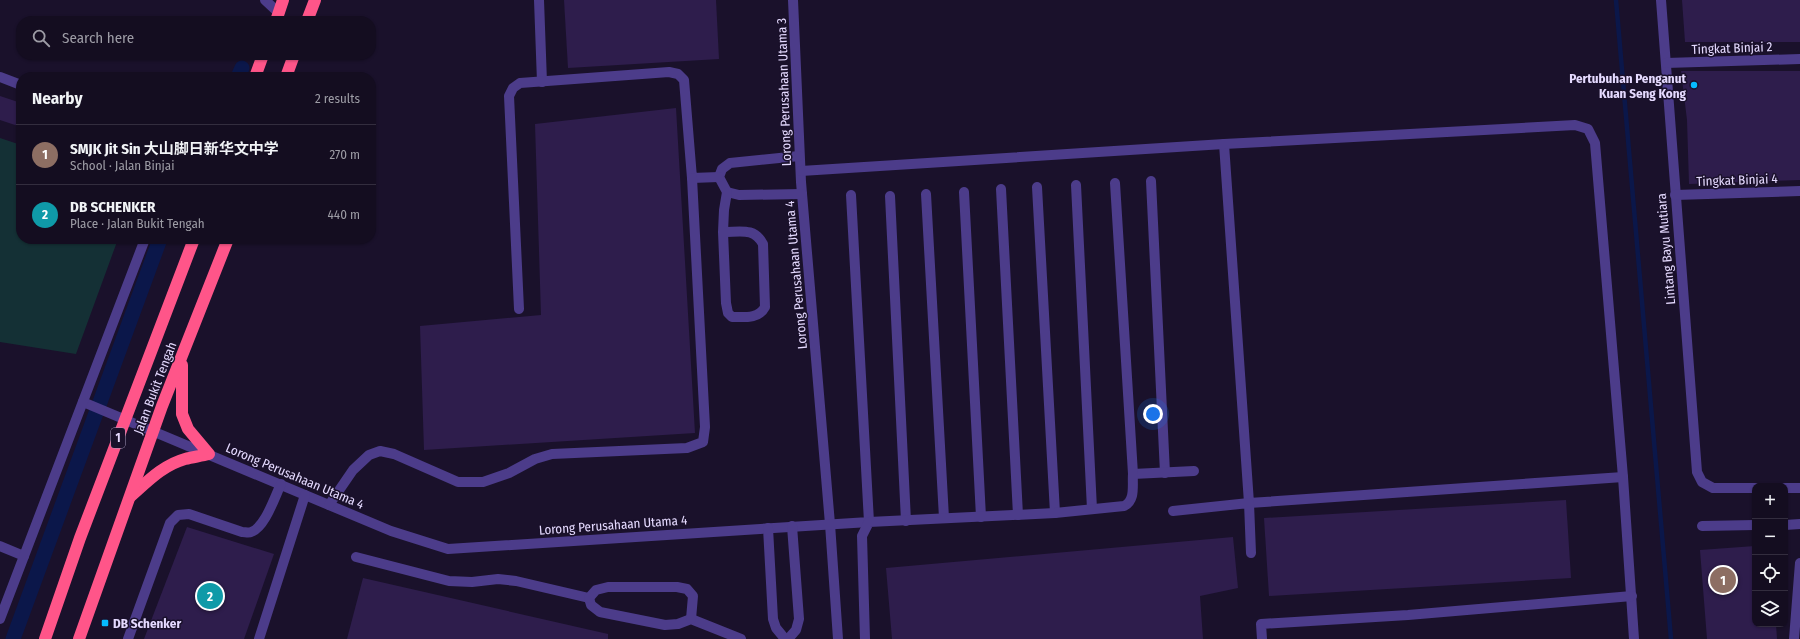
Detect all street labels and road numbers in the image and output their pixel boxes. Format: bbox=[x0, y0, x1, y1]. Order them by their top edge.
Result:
street label: Lorong Perusahaan Utama 3 bbox=[774, 18, 794, 166]
street label: Tingkat Binjai 2 bbox=[1691, 39, 1773, 57]
street label: Tingkat Binjai 4 bbox=[1696, 171, 1778, 189]
street label: Lintang Bayu Mutiara bbox=[1654, 193, 1678, 305]
street label: Lorong Perusahaan Utama 4 bbox=[782, 200, 810, 350]
street label: Jalan Bukit Tengah bbox=[130, 340, 180, 436]
road number: 1 bbox=[111, 428, 125, 448]
street label: Lorong Perusahaan Utama 4 bbox=[224, 440, 366, 512]
street label: Lorong Perusahaan Utama 4 bbox=[538, 512, 688, 538]

